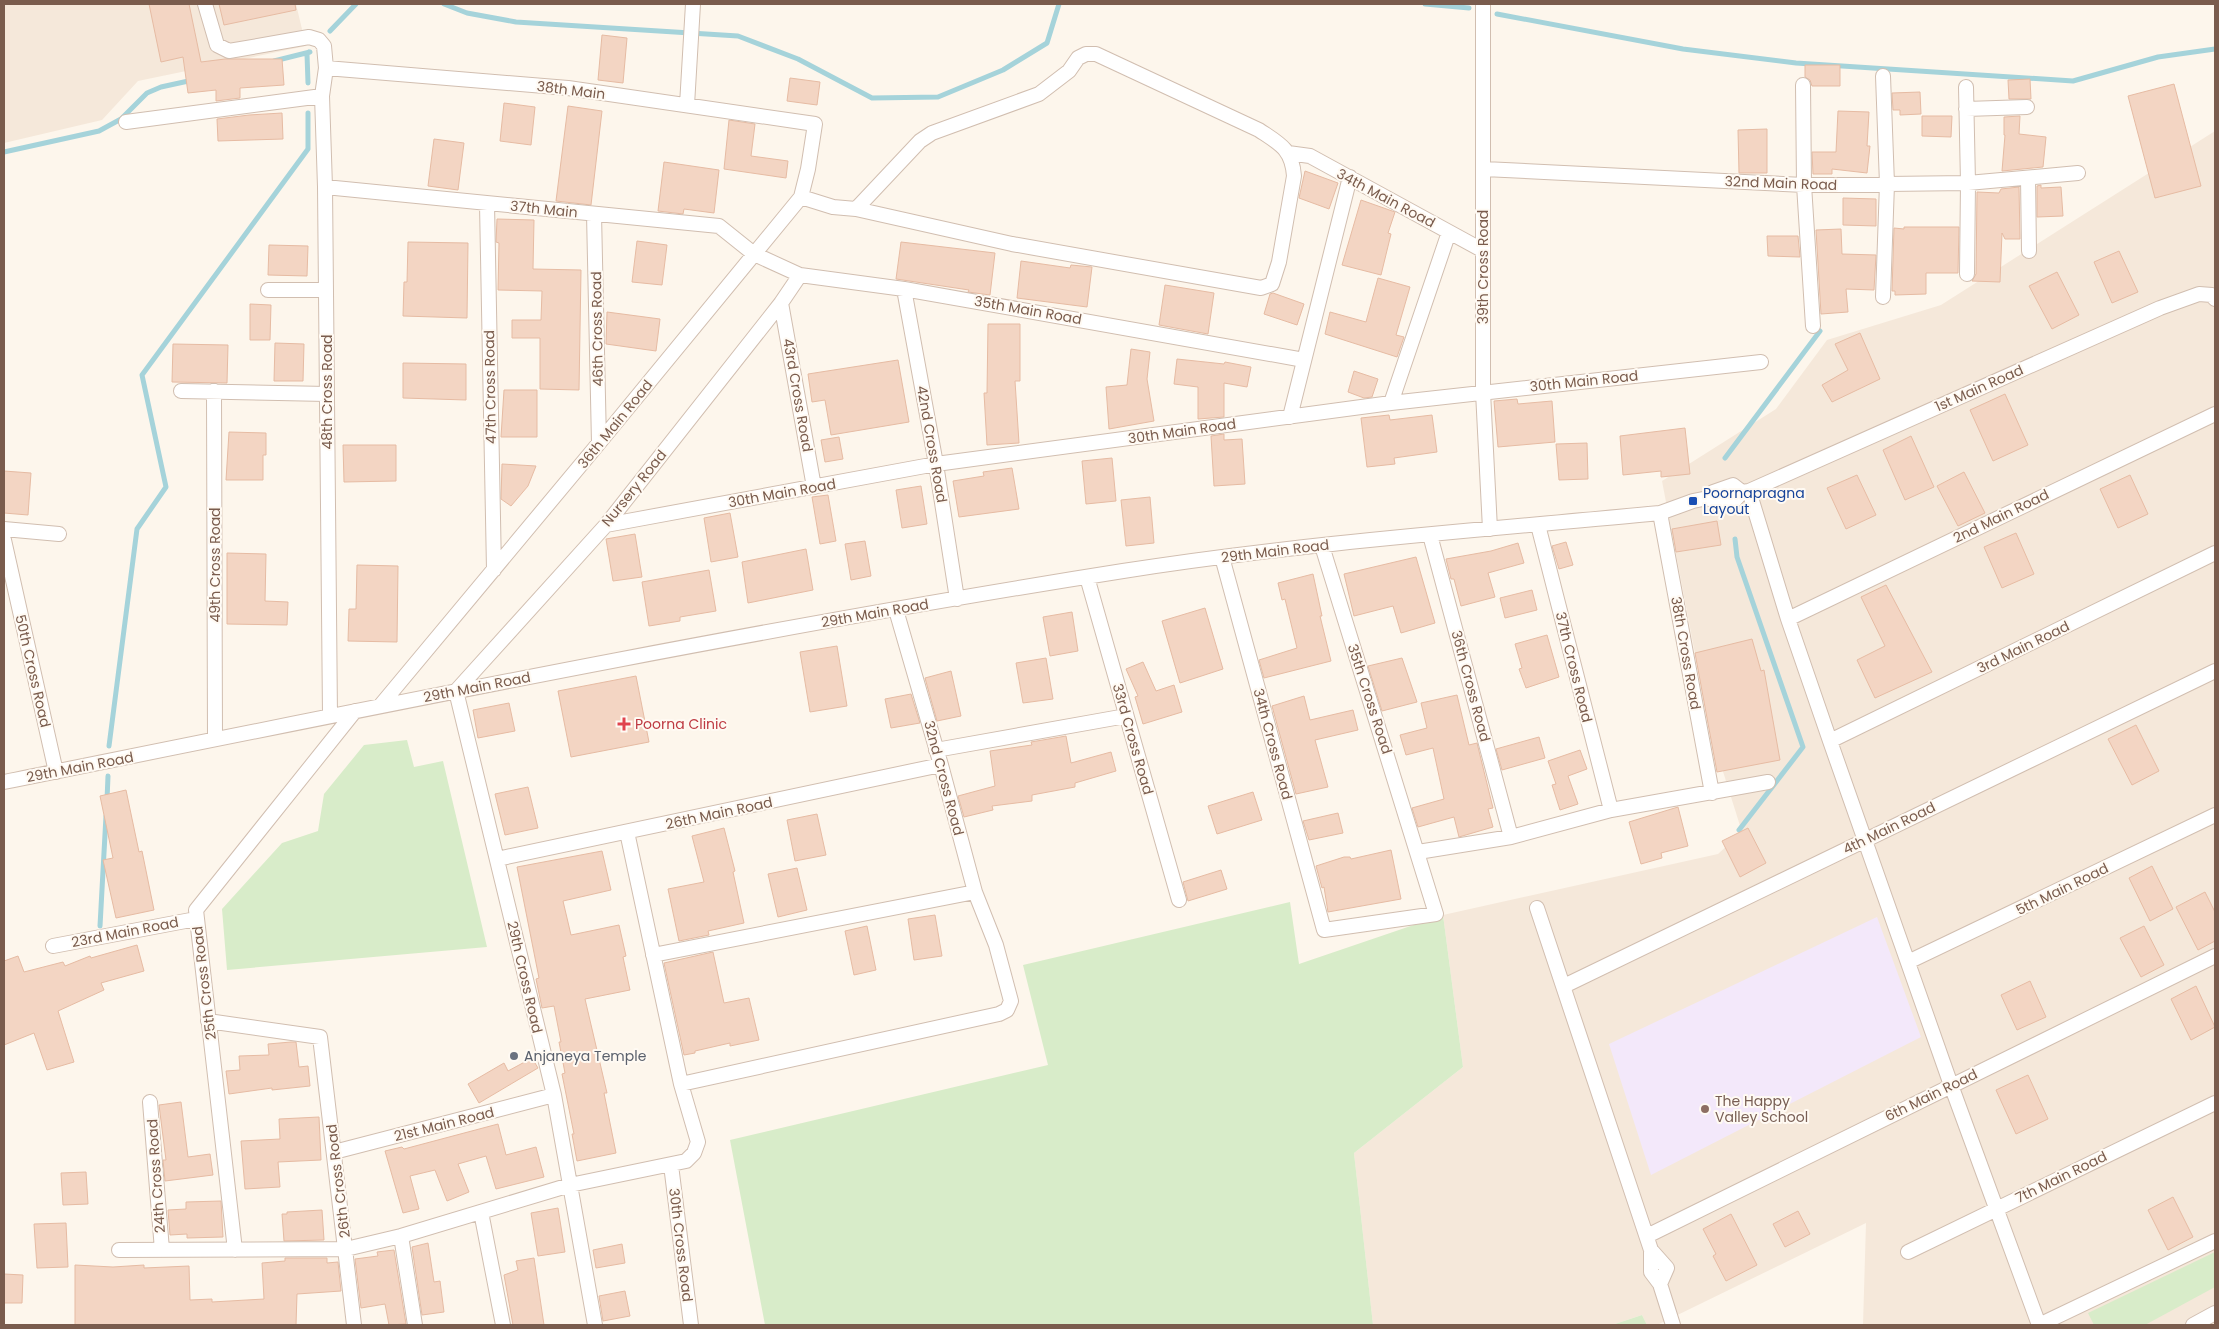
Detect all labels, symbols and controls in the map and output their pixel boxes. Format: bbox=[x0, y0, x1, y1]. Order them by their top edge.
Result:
street label: 38th Main bbox=[536, 76, 606, 104]
street label: 34th Main Road bbox=[1333, 164, 1439, 232]
street label: 32nd Main Road bbox=[1724, 171, 1838, 195]
street label: 37th Main bbox=[509, 196, 579, 222]
street label: 39th Cross Road bbox=[1473, 210, 1493, 324]
street label: 46th Cross Road bbox=[586, 271, 608, 387]
street label: 35th Main Road bbox=[973, 291, 1083, 329]
street label: 47th Cross Road bbox=[479, 330, 501, 444]
street label: 48th Cross Road bbox=[317, 334, 337, 450]
street label: 43rd Cross Road bbox=[778, 337, 818, 453]
street label: 1st Main Road bbox=[1932, 360, 2026, 416]
street label: 30th Main Road bbox=[1529, 365, 1639, 397]
street label: 36th Main Road bbox=[573, 375, 657, 473]
street label: 42nd Cross Road bbox=[912, 384, 952, 504]
street label: 30th Main Road bbox=[1127, 414, 1237, 448]
street label: Nursery Road bbox=[597, 445, 671, 531]
street label: 30th Main Road bbox=[727, 474, 837, 512]
place label: Poornapragna Layout bbox=[1703, 483, 1805, 519]
street label: 2nd Main Road bbox=[1950, 484, 2052, 548]
marker: Poornapragna Layout bbox=[1687, 495, 1699, 507]
street label: 49th Cross Road bbox=[205, 507, 225, 623]
street label: 29th Main Road bbox=[1220, 534, 1330, 568]
street label: 29th Main Road bbox=[820, 594, 930, 632]
street label: 38th Cross Road bbox=[1666, 595, 1706, 711]
street label: 37th Cross Road bbox=[1551, 610, 1597, 724]
street label: 50th Cross Road bbox=[10, 613, 56, 729]
street label: 3rd Main Road bbox=[1973, 616, 2073, 678]
street label: 36th Cross Road bbox=[1446, 628, 1496, 744]
street label: 35th Cross Road bbox=[1343, 641, 1397, 757]
street label: 29th Main Road bbox=[422, 667, 532, 707]
street label: 33rd Cross Road bbox=[1108, 681, 1158, 797]
street label: 34th Cross Road bbox=[1249, 686, 1297, 802]
place label: Poorna Clinic bbox=[635, 714, 727, 734]
marker: Poorna Clinic bbox=[617, 717, 631, 731]
street label: 32nd Cross Road bbox=[919, 718, 969, 838]
street label: 29th Main Road bbox=[25, 747, 135, 787]
street label: 26th Main Road bbox=[664, 792, 774, 834]
street label: 4th Main Road bbox=[1839, 797, 1939, 859]
street label: 5th Main Road bbox=[2012, 858, 2112, 920]
street label: 23rd Main Road bbox=[70, 912, 180, 952]
street label: 29th Cross Road bbox=[502, 919, 548, 1035]
street label: 25th Cross Road bbox=[187, 925, 221, 1041]
place label: Anjaneya Temple bbox=[524, 1046, 647, 1066]
marker: Anjaneya Temple bbox=[508, 1050, 520, 1062]
street label: 6th Main Road bbox=[1881, 1064, 1981, 1126]
place label: The Happy Valley School bbox=[1715, 1091, 1808, 1127]
street label: 21st Main Road bbox=[392, 1102, 496, 1146]
marker: The Happy Valley School bbox=[1699, 1103, 1711, 1115]
street label: 24th Cross Road bbox=[142, 1118, 170, 1234]
street label: 26th Cross Road bbox=[321, 1123, 355, 1239]
street label: 7th Main Road bbox=[2012, 1146, 2110, 1208]
street label: 30th Cross Road bbox=[664, 1187, 698, 1303]

